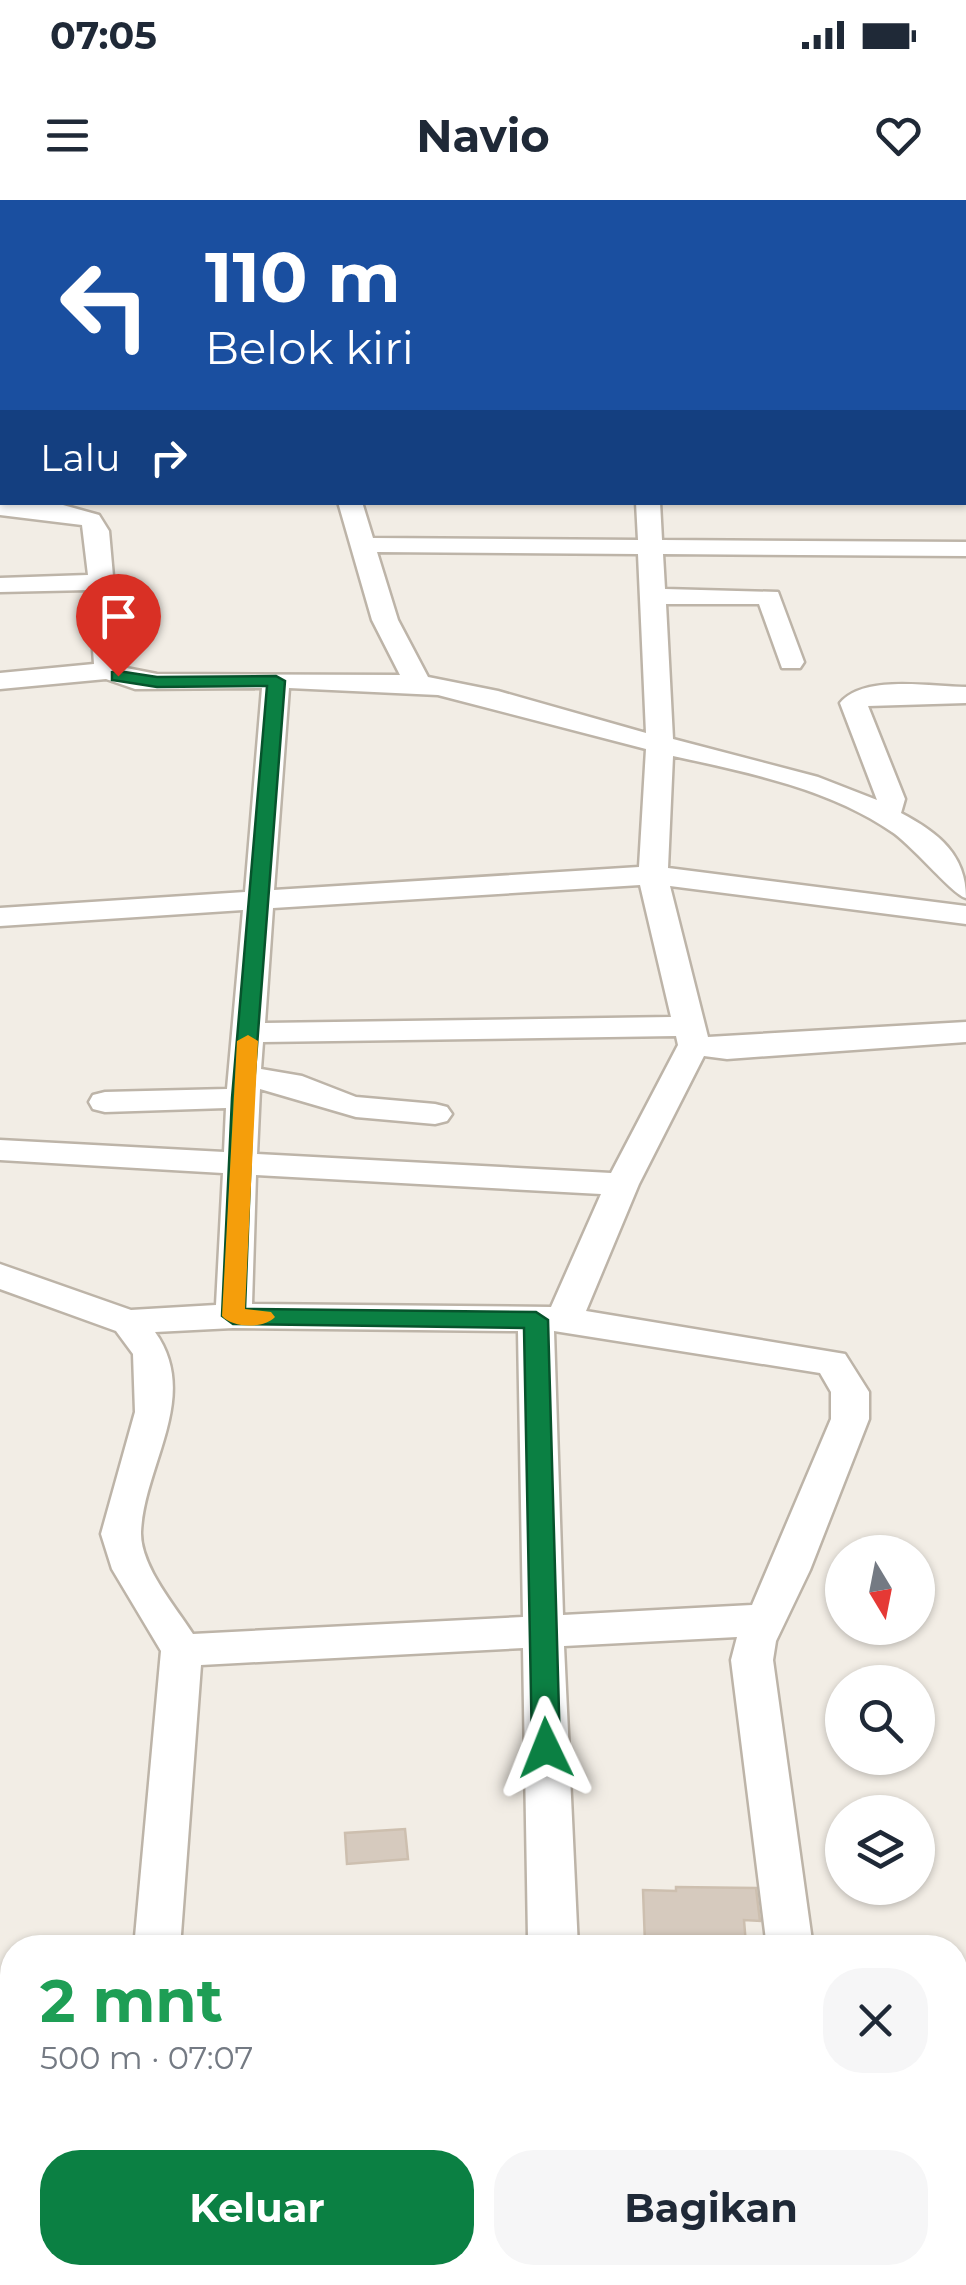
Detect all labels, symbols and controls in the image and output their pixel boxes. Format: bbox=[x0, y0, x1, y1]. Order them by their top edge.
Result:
text: 07:05 bbox=[50, 12, 157, 59]
icon: menu bbox=[40, 108, 95, 163]
text: Navio bbox=[416, 108, 550, 163]
icon: heart bbox=[871, 108, 926, 163]
text: 110 m bbox=[205, 234, 401, 320]
icon: left bbox=[40, 240, 170, 370]
text: Belok kiri bbox=[205, 320, 414, 375]
icon: right bbox=[141, 430, 196, 485]
text: Lalu bbox=[40, 434, 121, 481]
pin bbox=[76, 574, 161, 677]
icon: arrive bbox=[91, 589, 146, 644]
north arrow bbox=[825, 1535, 935, 1645]
map controls bbox=[825, 1535, 935, 1905]
button: search bbox=[825, 1665, 935, 1775]
position arrow bbox=[494, 1696, 598, 1800]
button: layers bbox=[825, 1795, 935, 1905]
text: 2 mnt bbox=[40, 1964, 223, 2037]
button: close bbox=[823, 1968, 928, 2073]
text: 500 m · 07:07 bbox=[40, 2038, 253, 2077]
button: Keluar bbox=[40, 2150, 474, 2265]
button: Bagikan bbox=[494, 2150, 928, 2265]

